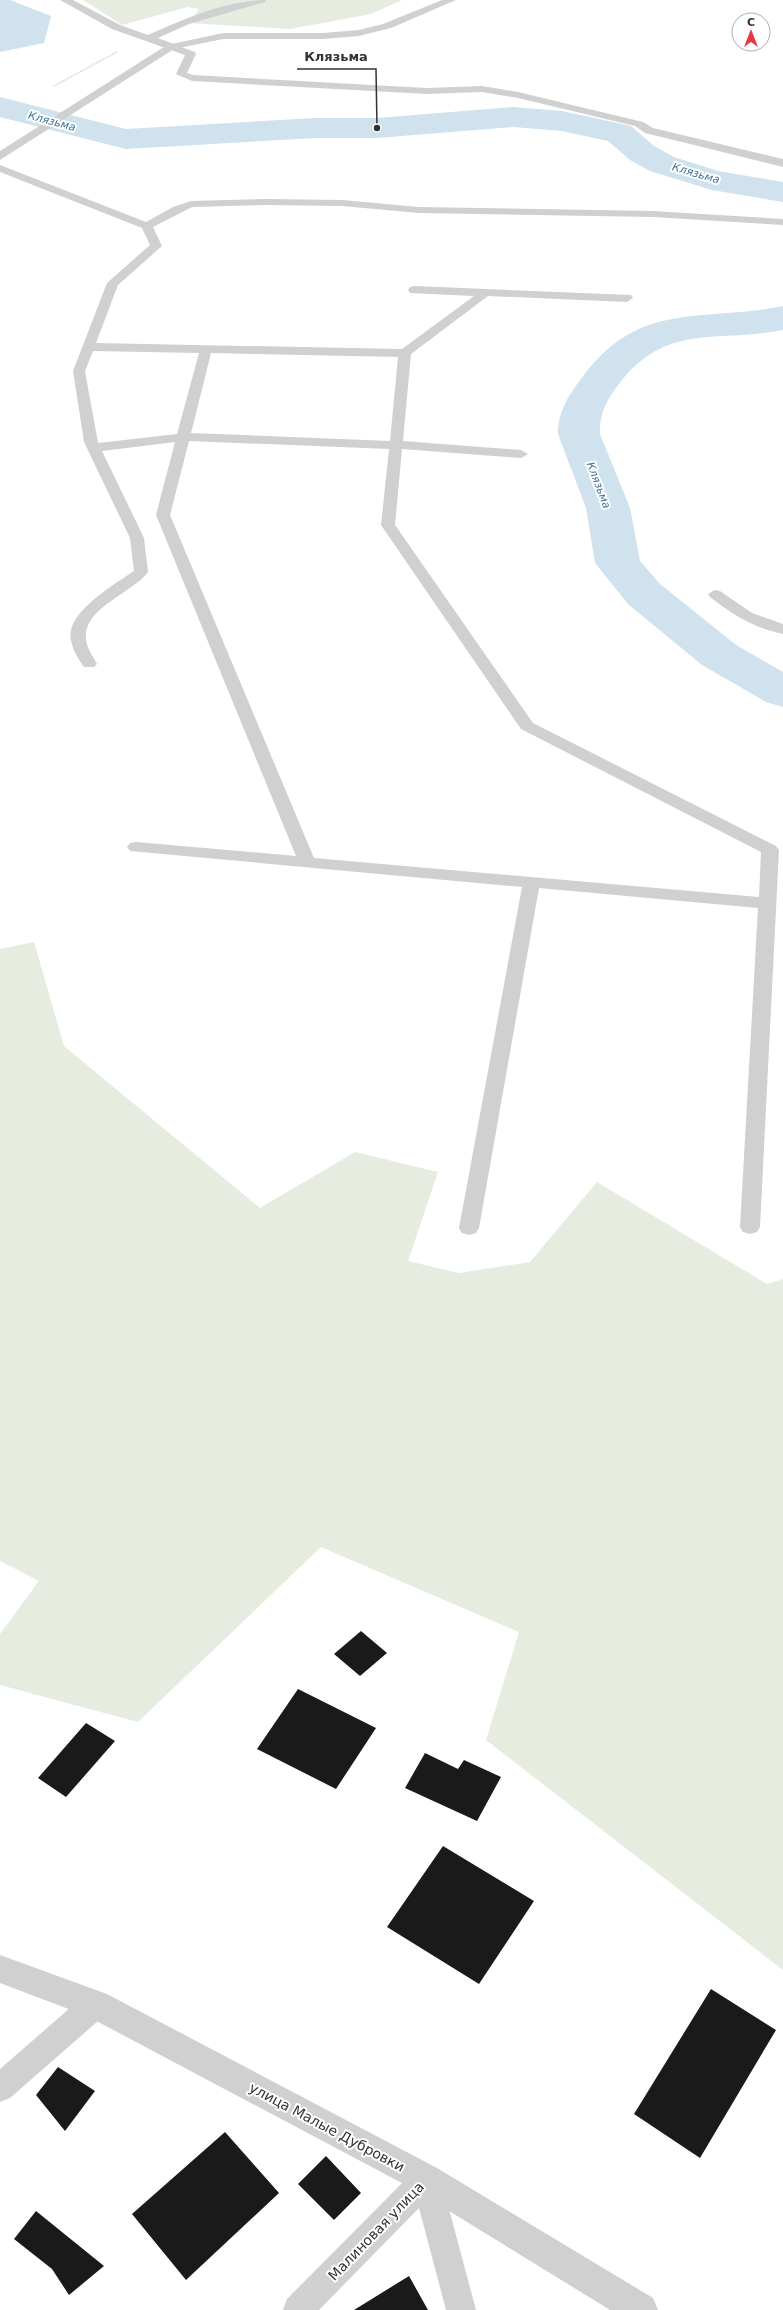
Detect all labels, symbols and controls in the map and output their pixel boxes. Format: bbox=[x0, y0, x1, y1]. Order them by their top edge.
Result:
north arrow bbox=[731, 12, 771, 52]
text: С bbox=[747, 16, 755, 29]
callout: Клязьма bbox=[297, 44, 376, 69]
text: Клязьма bbox=[304, 49, 368, 64]
water label: Клязьма bbox=[27, 109, 77, 134]
water label: Клязьма bbox=[671, 161, 721, 187]
water label: Клязьма bbox=[584, 460, 613, 511]
street label: улица Малые Дубровки bbox=[247, 2079, 407, 2175]
street label: Малиновая улица bbox=[325, 2178, 427, 2284]

